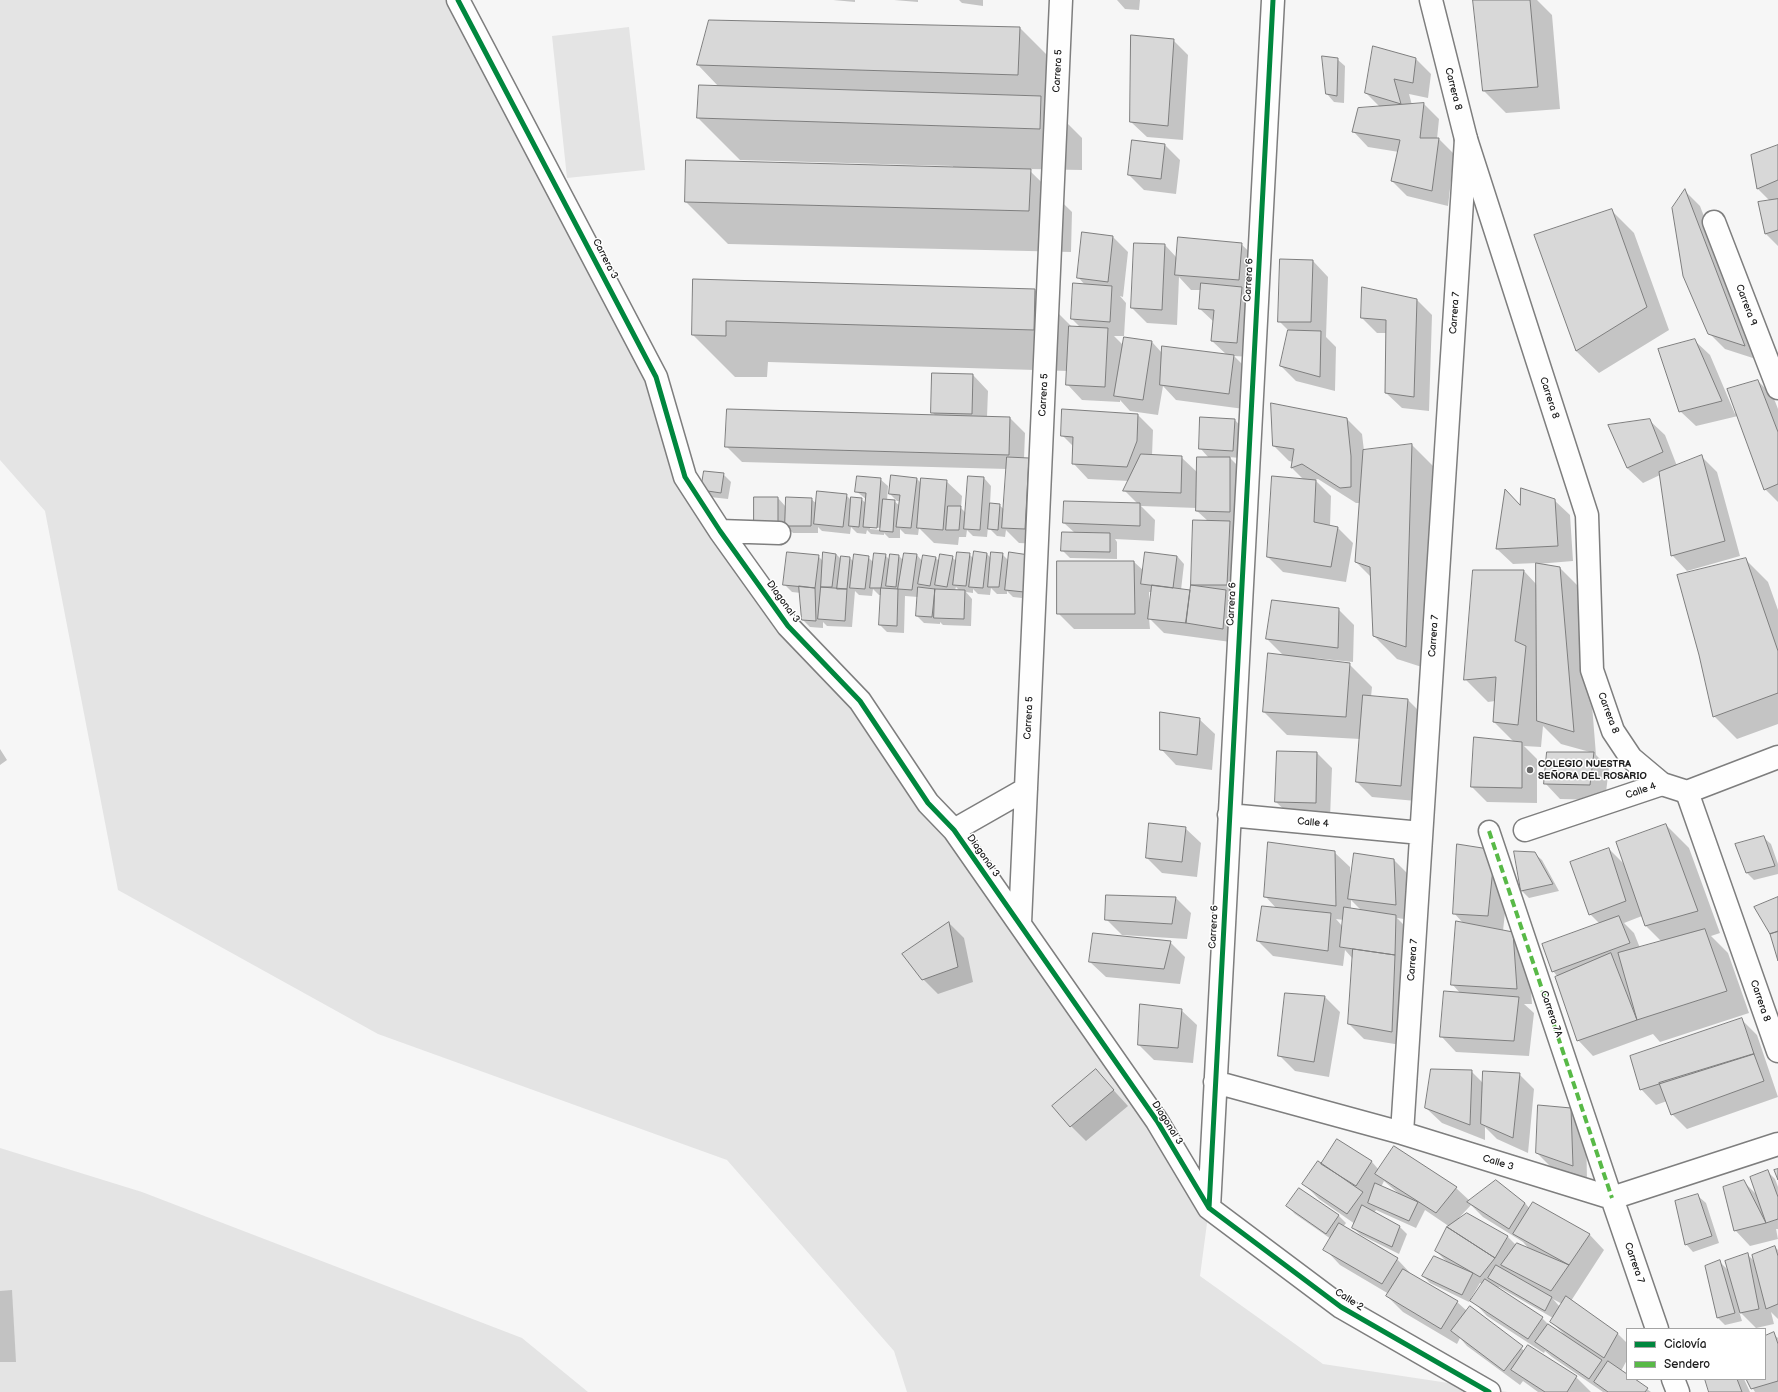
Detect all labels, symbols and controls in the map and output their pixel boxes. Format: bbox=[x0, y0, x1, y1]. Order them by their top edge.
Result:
street label: Carrera 5 bbox=[1051, 49, 1065, 93]
street label: Carrera 8 bbox=[1442, 67, 1464, 111]
street label: Carrera 3 bbox=[590, 237, 620, 281]
street label: Carrera 6 bbox=[1242, 258, 1256, 302]
street label: Carrera 9 bbox=[1733, 283, 1759, 327]
street label: Carrera 7 bbox=[1448, 291, 1462, 335]
street label: Carrera 5 bbox=[1037, 373, 1051, 417]
street label: Carrera 8 bbox=[1537, 376, 1561, 420]
street label: Diagonal 3 bbox=[764, 579, 802, 625]
street label: Carrera 6 bbox=[1225, 582, 1239, 626]
street label: Carrera 7 bbox=[1427, 614, 1441, 658]
street label: Carrera 8 bbox=[1595, 691, 1621, 735]
street label: Carrera 5 bbox=[1022, 696, 1036, 740]
place label: COLEGIO NUESTRA SEÑORA DEL ROSARIO bbox=[1538, 758, 1647, 782]
marker: COLEGIO NUESTRA SEÑORA DEL ROSARIO bbox=[1525, 765, 1535, 775]
street label: Calle 4 bbox=[1624, 780, 1658, 802]
street label: Calle 4 bbox=[1297, 816, 1329, 830]
street label: Diagonal 3 bbox=[964, 832, 1002, 880]
street label: Carrera 6 bbox=[1207, 905, 1221, 949]
street label: Carrera 7 bbox=[1406, 938, 1420, 982]
street label: Carrera 8 bbox=[1747, 979, 1773, 1023]
street label: Carrera 7A bbox=[1537, 989, 1565, 1039]
street label: Diagonal 3 bbox=[1149, 1099, 1185, 1147]
street label: Calle 3 bbox=[1481, 1153, 1515, 1173]
street label: Carrera 7 bbox=[1621, 1241, 1647, 1285]
street label: Calle 2 bbox=[1332, 1286, 1366, 1314]
legend bbox=[1626, 1328, 1766, 1380]
text: Ciclovía bbox=[1664, 1337, 1706, 1352]
text: Sendero bbox=[1664, 1357, 1710, 1372]

